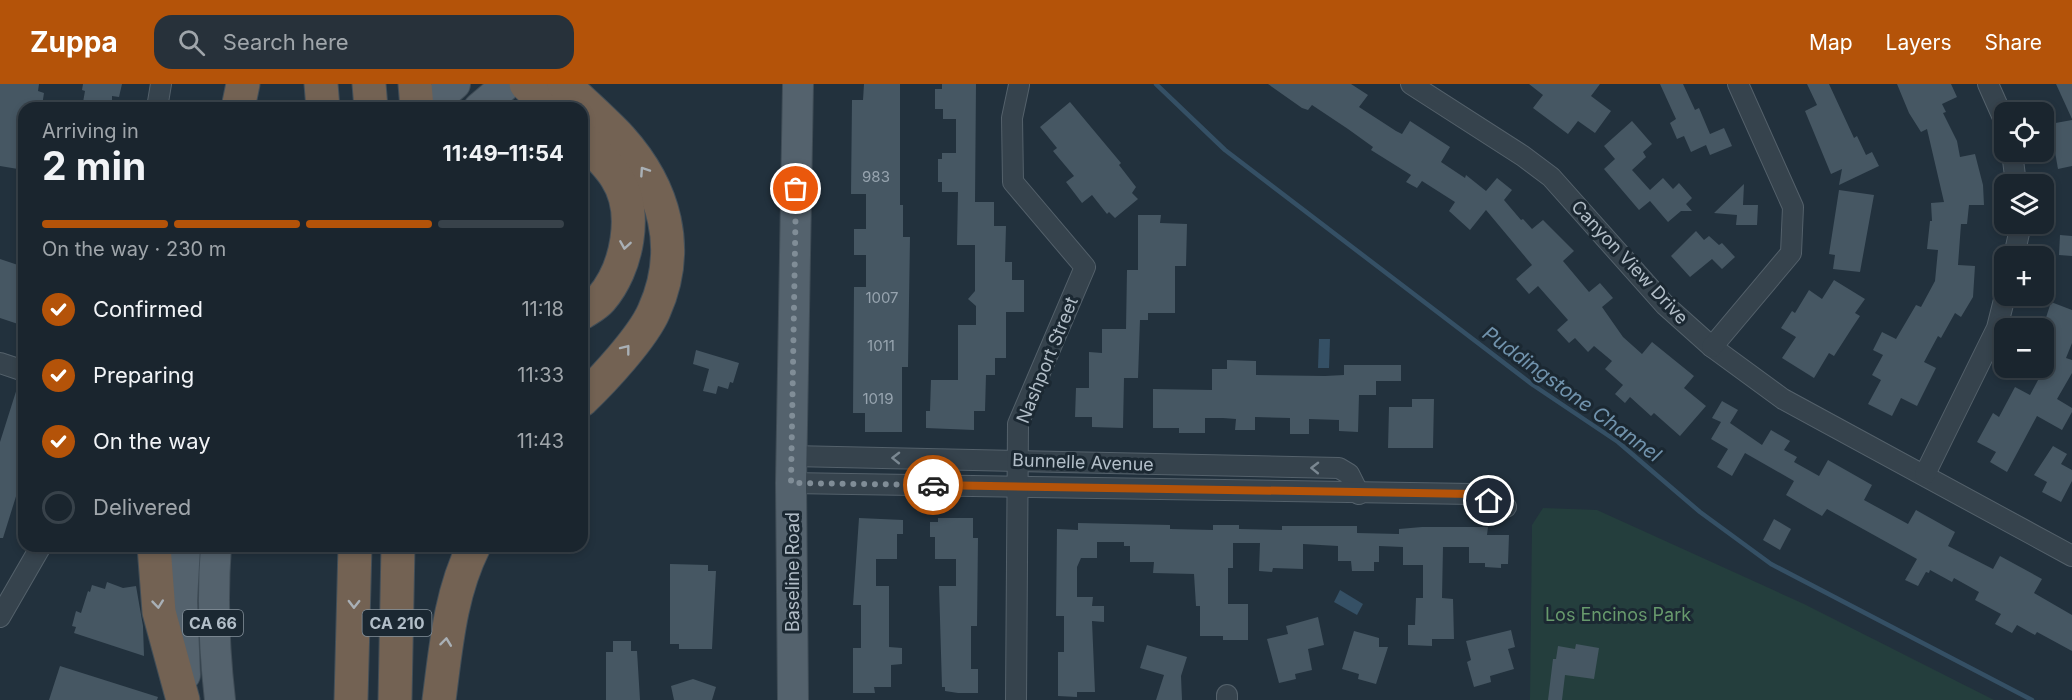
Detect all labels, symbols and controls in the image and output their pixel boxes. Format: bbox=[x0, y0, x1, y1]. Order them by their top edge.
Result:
search box bbox=[154, 15, 574, 69]
text: Zuppa bbox=[30, 25, 118, 59]
icon: search bbox=[175, 26, 208, 59]
text: Search here bbox=[223, 29, 349, 55]
text: Map bbox=[1809, 30, 1853, 55]
text: Layers bbox=[1886, 30, 1952, 55]
text: Share bbox=[1985, 30, 2042, 55]
map controls bbox=[1994, 102, 2054, 378]
button: locate bbox=[1994, 102, 2054, 162]
text: Arriving in bbox=[42, 119, 139, 143]
text: 11:49–11:54 bbox=[442, 140, 564, 166]
text: 2 min bbox=[42, 142, 146, 189]
pin bbox=[770, 163, 821, 214]
one-way arrow bbox=[639, 167, 651, 177]
house number: 983 bbox=[862, 167, 890, 186]
icon: bag bbox=[779, 172, 812, 205]
button: layers bbox=[1994, 174, 2054, 234]
street label: Canyon View Drive bbox=[1567, 196, 1693, 328]
text: On the way · 230 m bbox=[42, 237, 226, 261]
one-way arrow bbox=[619, 240, 631, 250]
button: + bbox=[1994, 246, 2054, 306]
house number: 1007 bbox=[865, 288, 899, 307]
icon: check bbox=[42, 293, 75, 326]
street label: Nashport Street bbox=[1012, 294, 1082, 426]
text: Confirmed bbox=[93, 296, 203, 322]
text: 11:18 bbox=[521, 297, 564, 321]
button: − bbox=[1994, 318, 2054, 378]
water label: Puddingstone Channel bbox=[1478, 321, 1666, 467]
house number: 1011 bbox=[867, 336, 895, 355]
one-way arrow bbox=[619, 345, 630, 356]
icon: check bbox=[42, 359, 75, 392]
text: Preparing bbox=[93, 362, 194, 388]
text: 11:33 bbox=[517, 363, 564, 387]
house number: 1019 bbox=[863, 389, 893, 408]
icon: check bbox=[42, 425, 75, 458]
text: On the way bbox=[93, 428, 211, 454]
text: 11:43 bbox=[517, 429, 564, 453]
street label: Bunnelle Avenue bbox=[1012, 449, 1154, 475]
one-way arrow bbox=[892, 452, 901, 464]
courier bbox=[903, 455, 963, 515]
one-way arrow bbox=[1310, 461, 1319, 474]
icon: car bbox=[917, 469, 950, 502]
pin bbox=[1463, 475, 1514, 526]
icon: home bbox=[1472, 484, 1505, 517]
text: Delivered bbox=[93, 494, 191, 520]
street label: Baseline Road bbox=[782, 512, 803, 632]
one-way arrow bbox=[151, 600, 164, 609]
one-way arrow bbox=[348, 600, 360, 609]
park label: Los Encinos Park bbox=[1545, 604, 1691, 625]
road number: CA 66 bbox=[183, 610, 243, 636]
road number: CA 210 bbox=[362, 610, 432, 636]
one-way arrow bbox=[440, 637, 452, 647]

